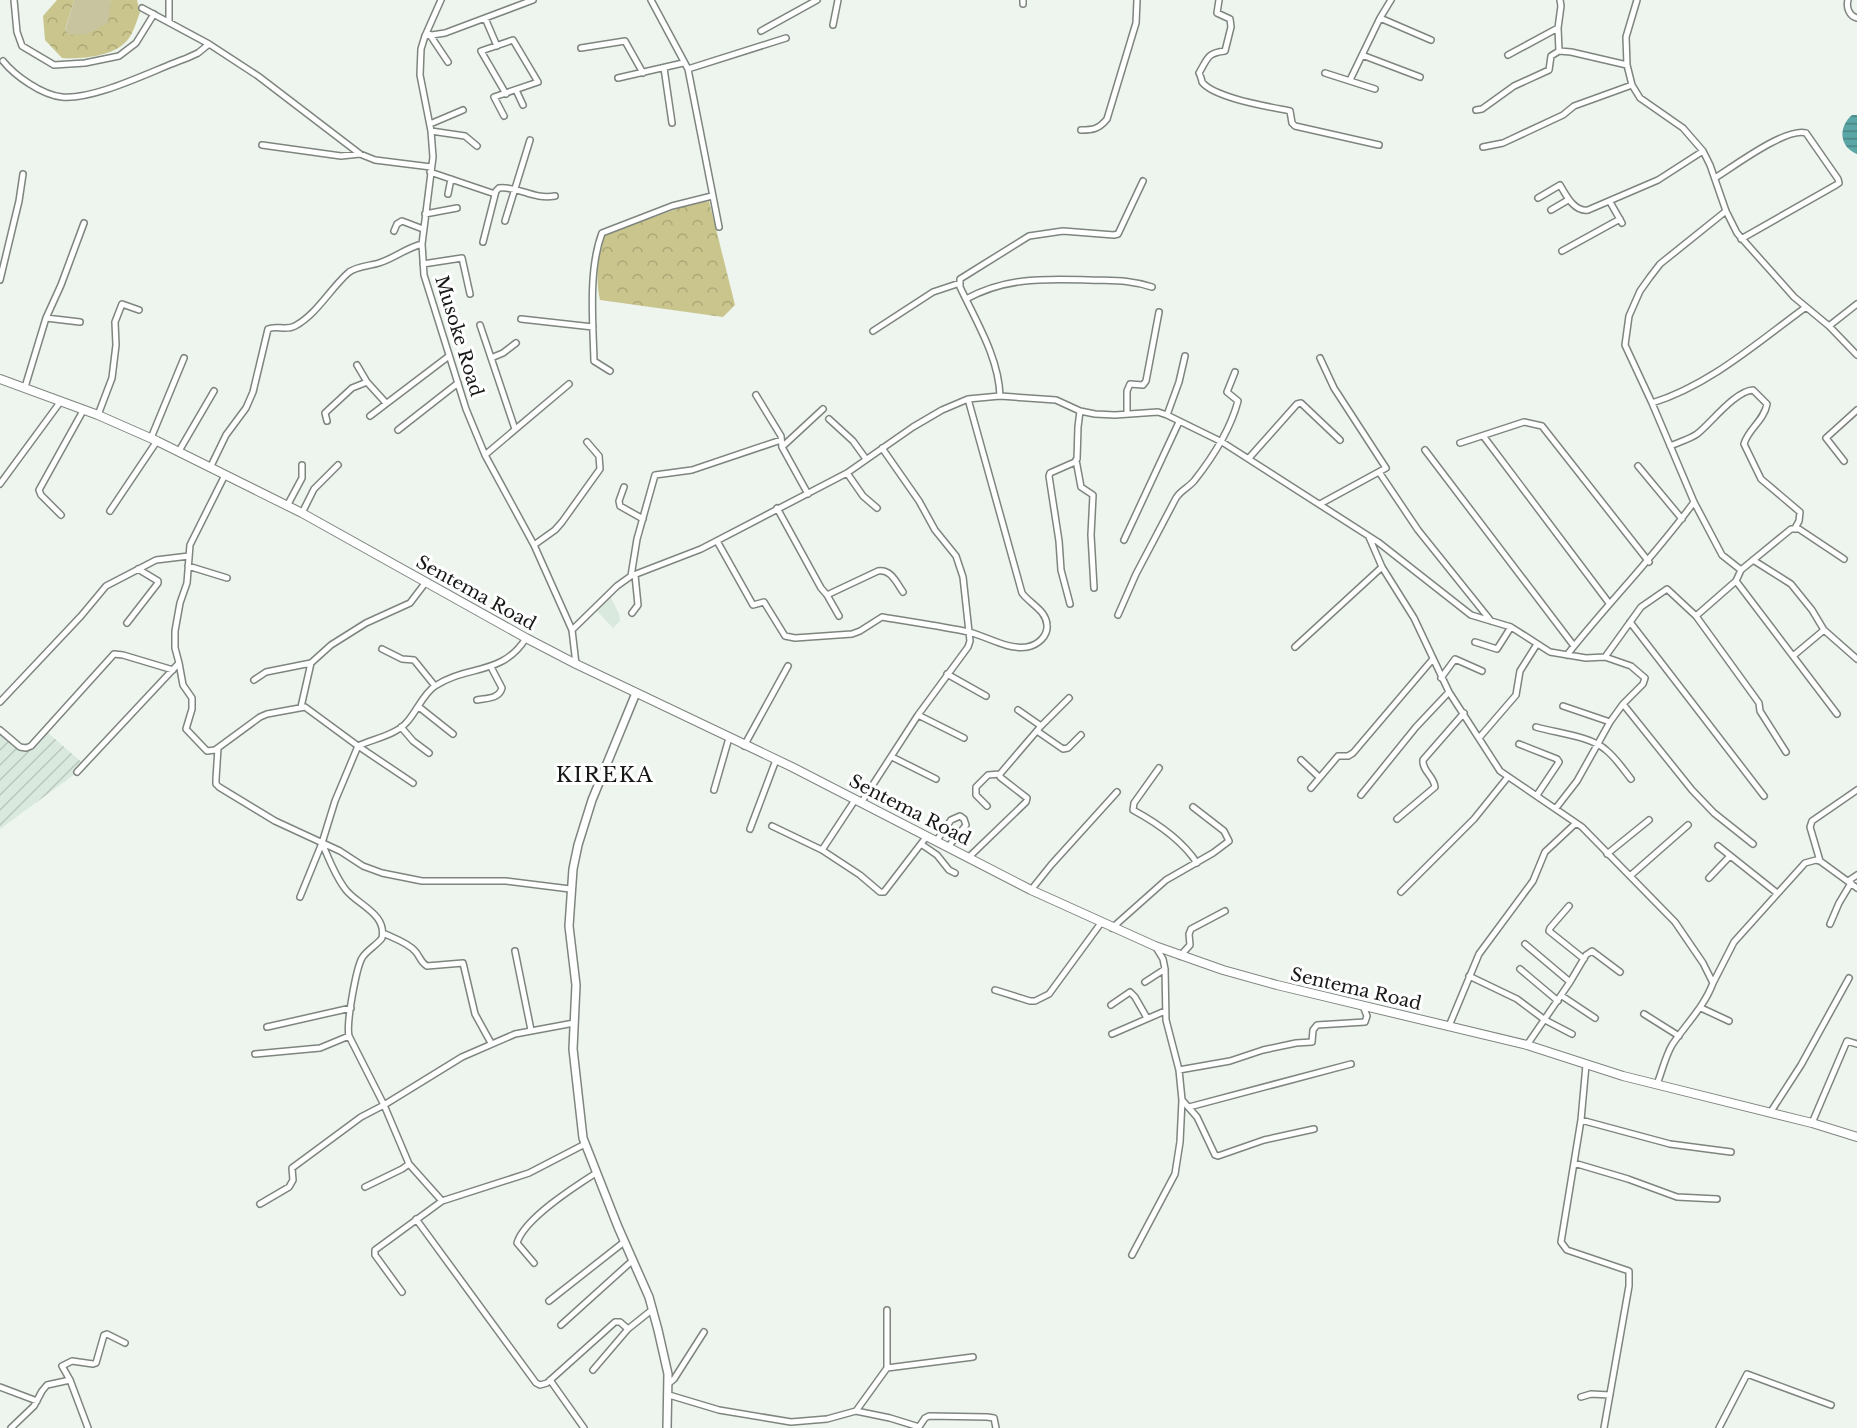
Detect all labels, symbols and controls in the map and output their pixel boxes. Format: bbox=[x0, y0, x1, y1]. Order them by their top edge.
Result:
street label: Musoke Road bbox=[430, 273, 488, 399]
street label: Sentema Road bbox=[412, 551, 540, 635]
district label: KIREKA bbox=[556, 762, 654, 788]
street label: Sentema Road bbox=[845, 770, 975, 850]
street label: Sentema Road bbox=[1288, 963, 1424, 1015]

